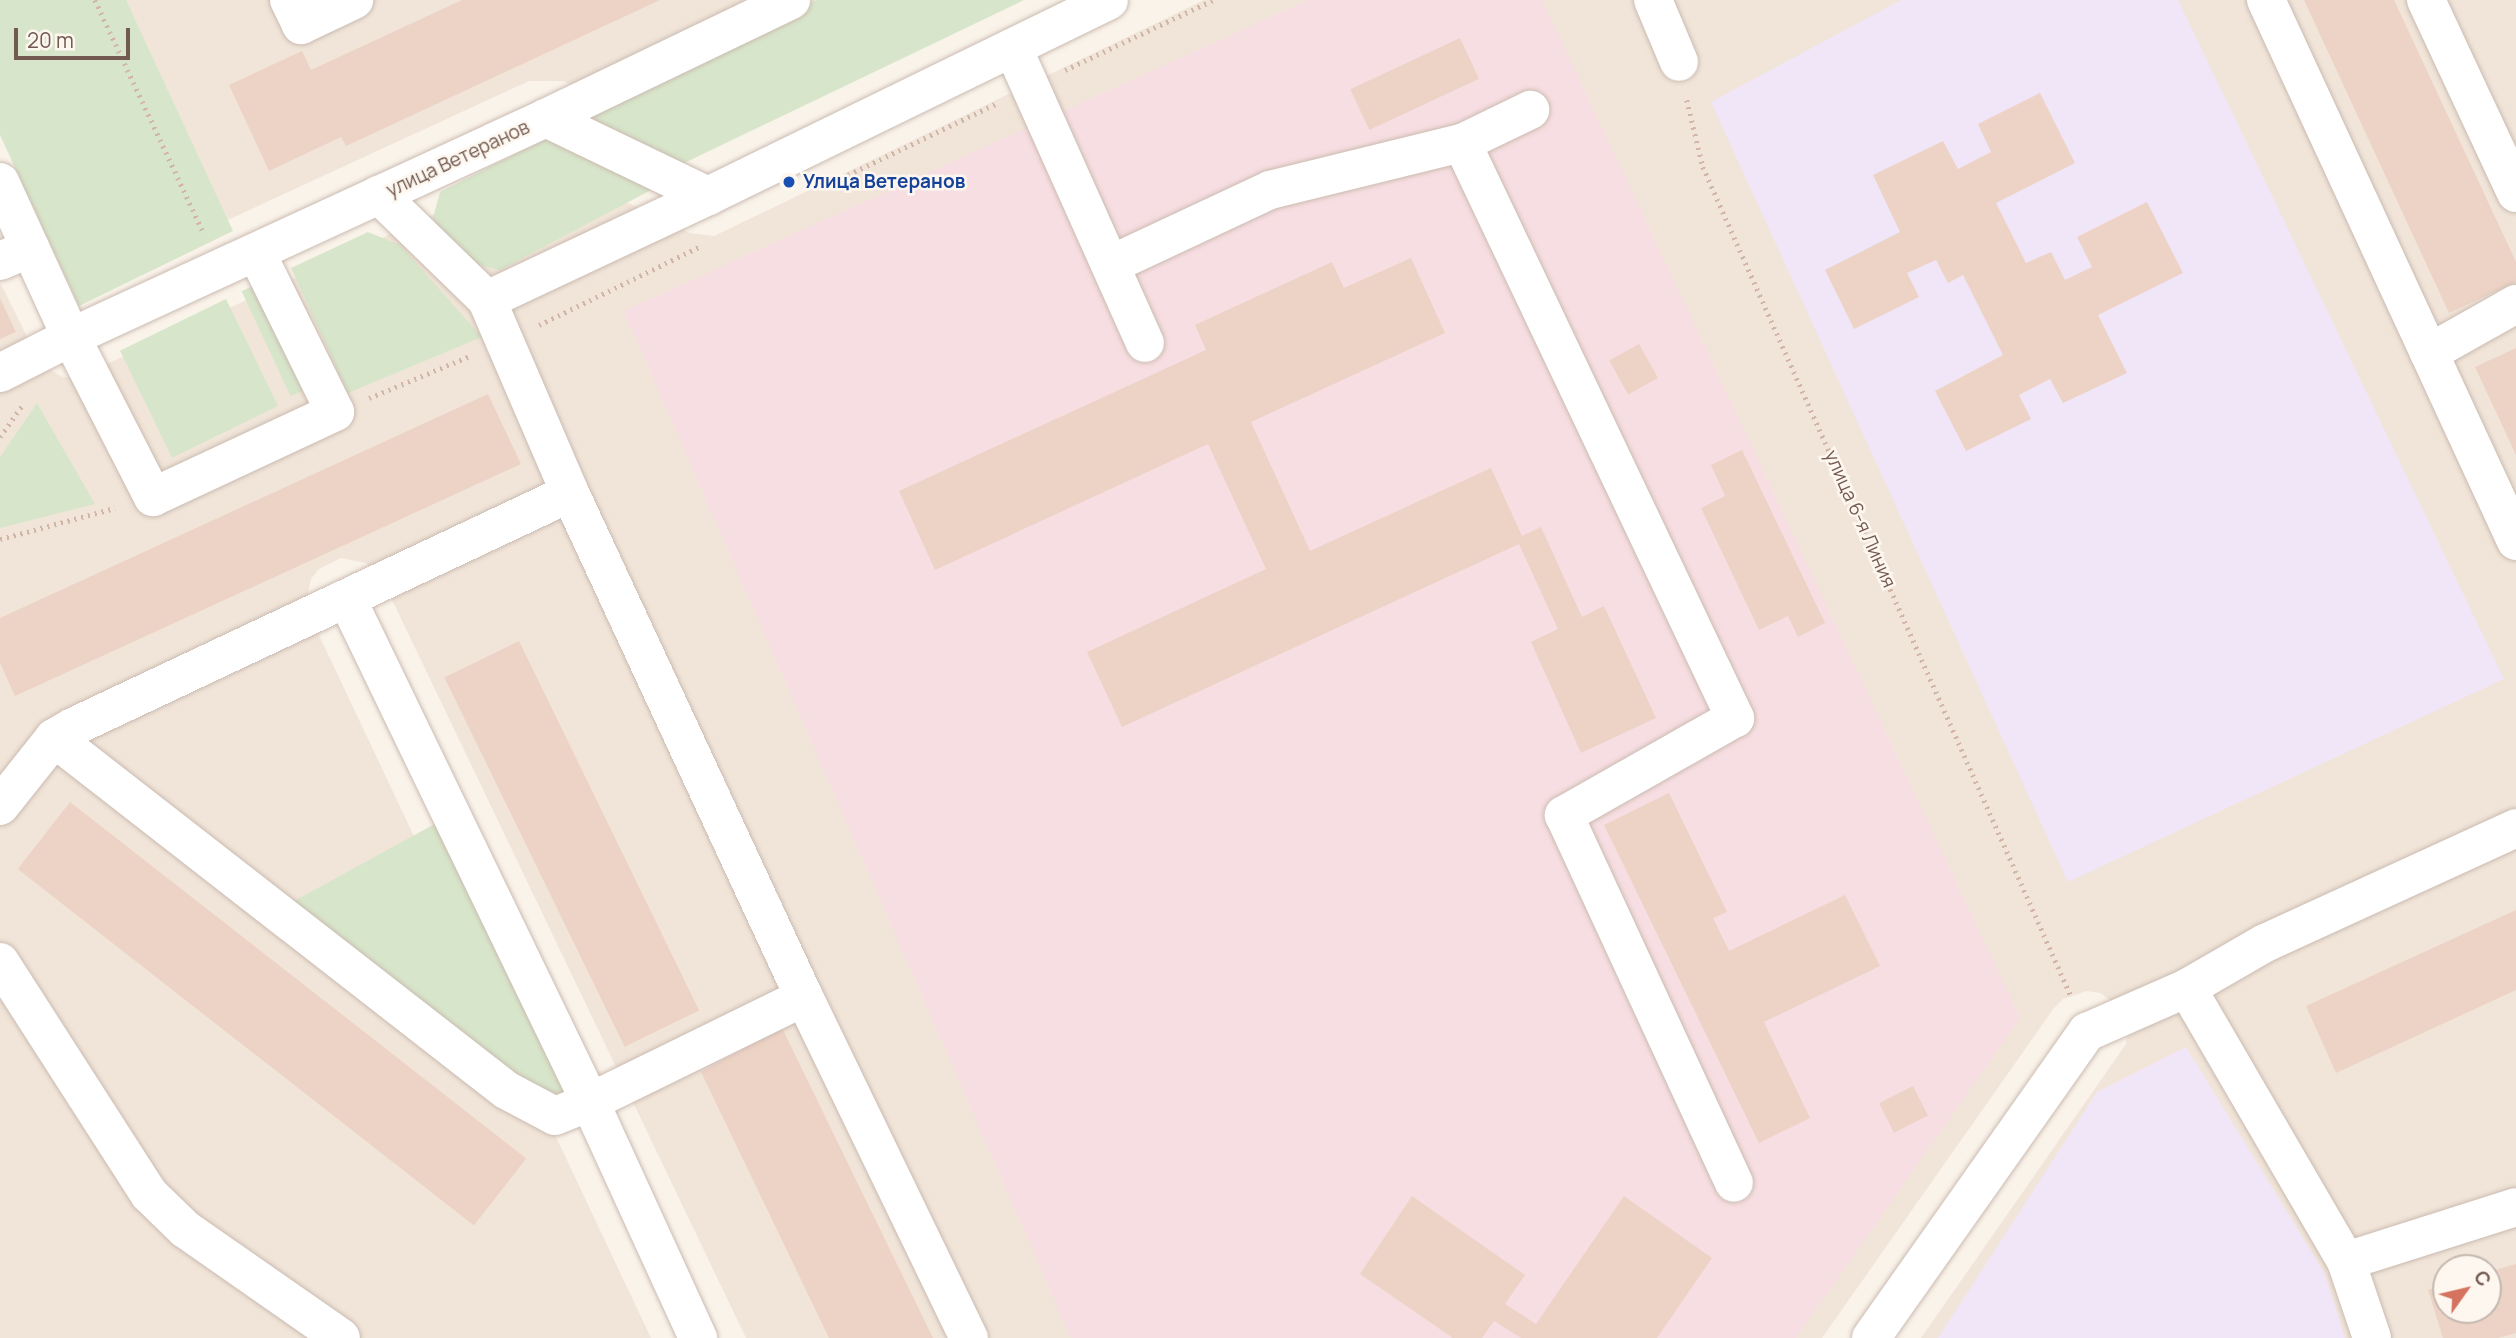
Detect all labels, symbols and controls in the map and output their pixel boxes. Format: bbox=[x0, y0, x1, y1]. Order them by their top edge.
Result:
scale bar bbox=[18, 14, 133, 58]
text: 20 m bbox=[27, 26, 74, 54]
street label: улица Ветеранов bbox=[383, 116, 533, 202]
place label: Улица Ветеранов bbox=[803, 171, 965, 193]
marker: Улица Ветеранов bbox=[781, 174, 797, 190]
street label: улица 6-я Линия bbox=[1819, 447, 1901, 591]
north arrow bbox=[2432, 1254, 2502, 1324]
text: С bbox=[2468, 1265, 2497, 1291]

